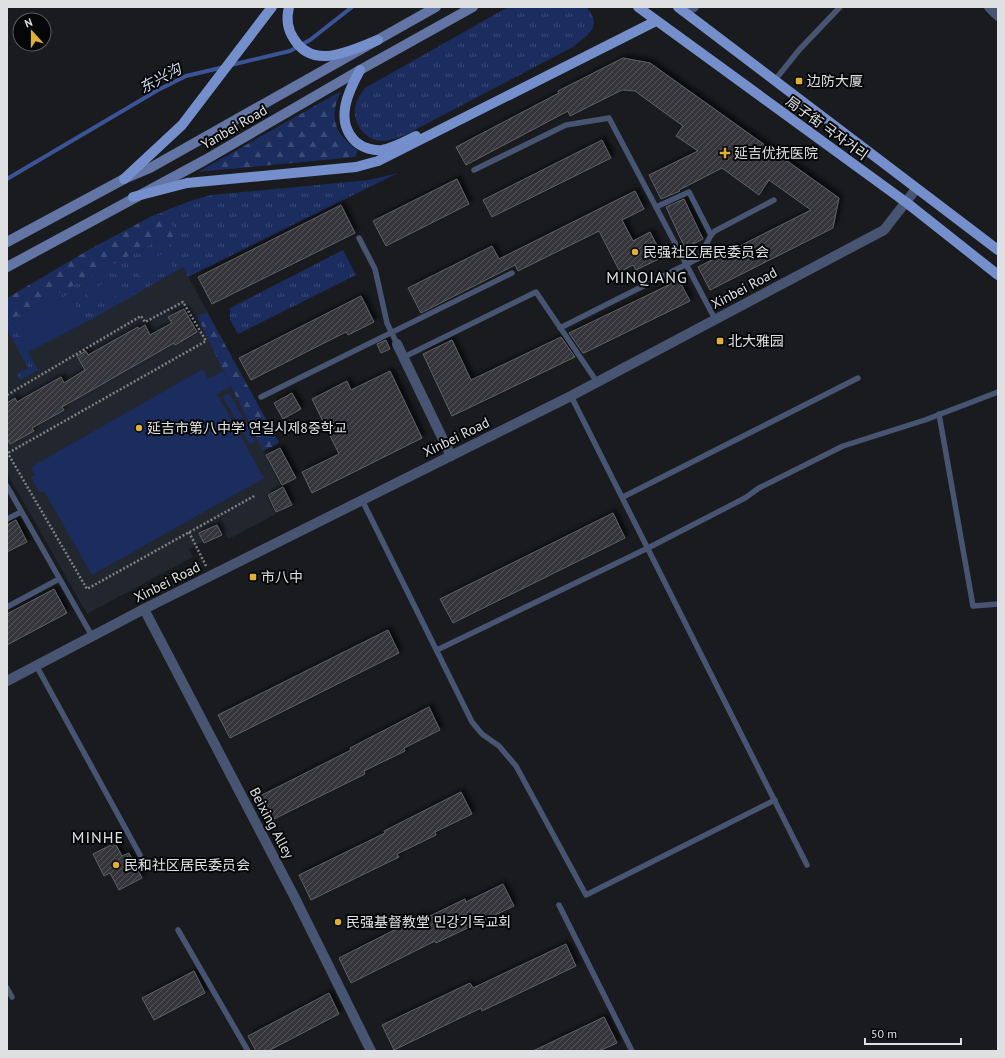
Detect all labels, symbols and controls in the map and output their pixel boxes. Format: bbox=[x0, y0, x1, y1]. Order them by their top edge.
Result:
north arrow bbox=[12, 12, 52, 52]
text: N bbox=[23, 15, 34, 30]
water label: 东兴沟 bbox=[136, 58, 186, 97]
place label: 边防大厦 bbox=[807, 72, 863, 90]
marker: 边防大厦 bbox=[794, 76, 804, 86]
street label: 局子街 국자거리 bbox=[782, 92, 872, 164]
street label: Yanbei Road bbox=[198, 101, 270, 153]
place label: 延吉优抚医院 bbox=[734, 144, 818, 162]
marker: 延吉优抚医院 bbox=[719, 147, 731, 159]
place label: 民强社区居民委员会 bbox=[643, 243, 769, 261]
marker: 民强社区居民委员会 bbox=[630, 247, 640, 257]
street label: Xinbei Road bbox=[708, 263, 780, 313]
district label: MINQIANG bbox=[606, 267, 688, 287]
place label: 北大雅园 bbox=[728, 332, 784, 350]
marker: 北大雅园 bbox=[715, 336, 725, 346]
street label: Xinbei Road bbox=[420, 413, 492, 461]
place label: 延吉市第八中学 연길시제8중학교 bbox=[147, 419, 347, 437]
marker: 延吉市第八中学 연길시제8중학교 bbox=[134, 423, 144, 433]
street label: Xinbei Road bbox=[131, 558, 203, 606]
place label: 市八中 bbox=[261, 568, 303, 586]
marker: 市八中 bbox=[248, 572, 258, 582]
street label: Beixing Alley bbox=[246, 784, 299, 862]
district label: MINHE bbox=[72, 827, 124, 847]
place label: 民和社区居民委员会 bbox=[124, 856, 250, 874]
marker: 民和社区居民委员会 bbox=[111, 860, 121, 870]
place label: 民强基督教堂 민강기독교회 bbox=[346, 913, 511, 931]
marker: 民强基督教堂 민강기독교회 bbox=[333, 917, 343, 927]
scale bar bbox=[865, 1020, 961, 1046]
text: 50 m bbox=[871, 1026, 897, 1041]

